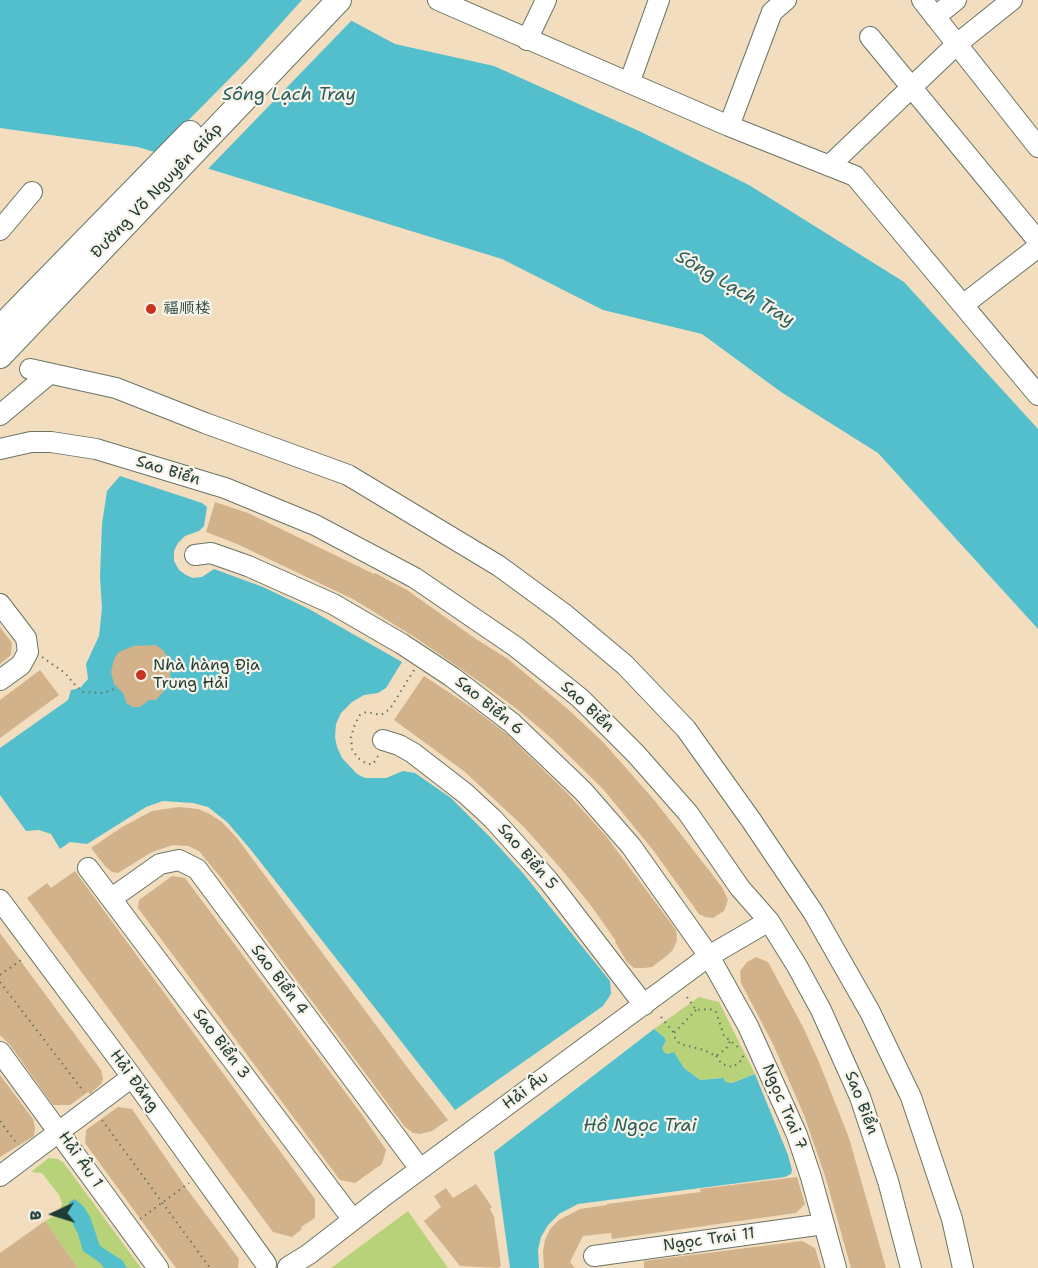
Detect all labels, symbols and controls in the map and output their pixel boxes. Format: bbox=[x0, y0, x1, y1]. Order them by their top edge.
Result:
water label: Sông Lạch Tray bbox=[222, 84, 356, 106]
street label: Đường Võ Nguyên Giáp bbox=[87, 119, 227, 263]
water label: Sông Lạch Tray bbox=[672, 246, 798, 332]
place label: 福顺楼 bbox=[163, 299, 211, 319]
marker: 福顺楼 bbox=[144, 302, 158, 316]
street label: Sao Biển bbox=[134, 452, 202, 490]
place label: Nhà hàng Địa Trung Hải bbox=[153, 656, 260, 694]
marker: Nhà hàng Địa Trung Hải bbox=[134, 668, 148, 682]
street label: Sao Biển 6 bbox=[451, 672, 527, 740]
street label: Sao Biển bbox=[556, 677, 618, 737]
street label: Sao Biển 5 bbox=[493, 820, 561, 894]
street label: Sao Biển 4 bbox=[246, 941, 312, 1019]
street label: Sao Biển 3 bbox=[188, 1005, 254, 1083]
street label: Hải Đăng bbox=[105, 1046, 163, 1116]
street label: Ngọc Trai 7 bbox=[757, 1061, 811, 1153]
street label: Hải Âu bbox=[499, 1068, 553, 1114]
street label: Sao Biển bbox=[840, 1069, 882, 1137]
water label: Hồ Ngọc Trai bbox=[583, 1115, 697, 1137]
street label: Hải Âu 1 bbox=[54, 1128, 106, 1192]
north arrow bbox=[24, 1184, 84, 1244]
text: B bbox=[25, 1210, 46, 1221]
street label: Ngọc Trai 11 bbox=[662, 1224, 756, 1256]

